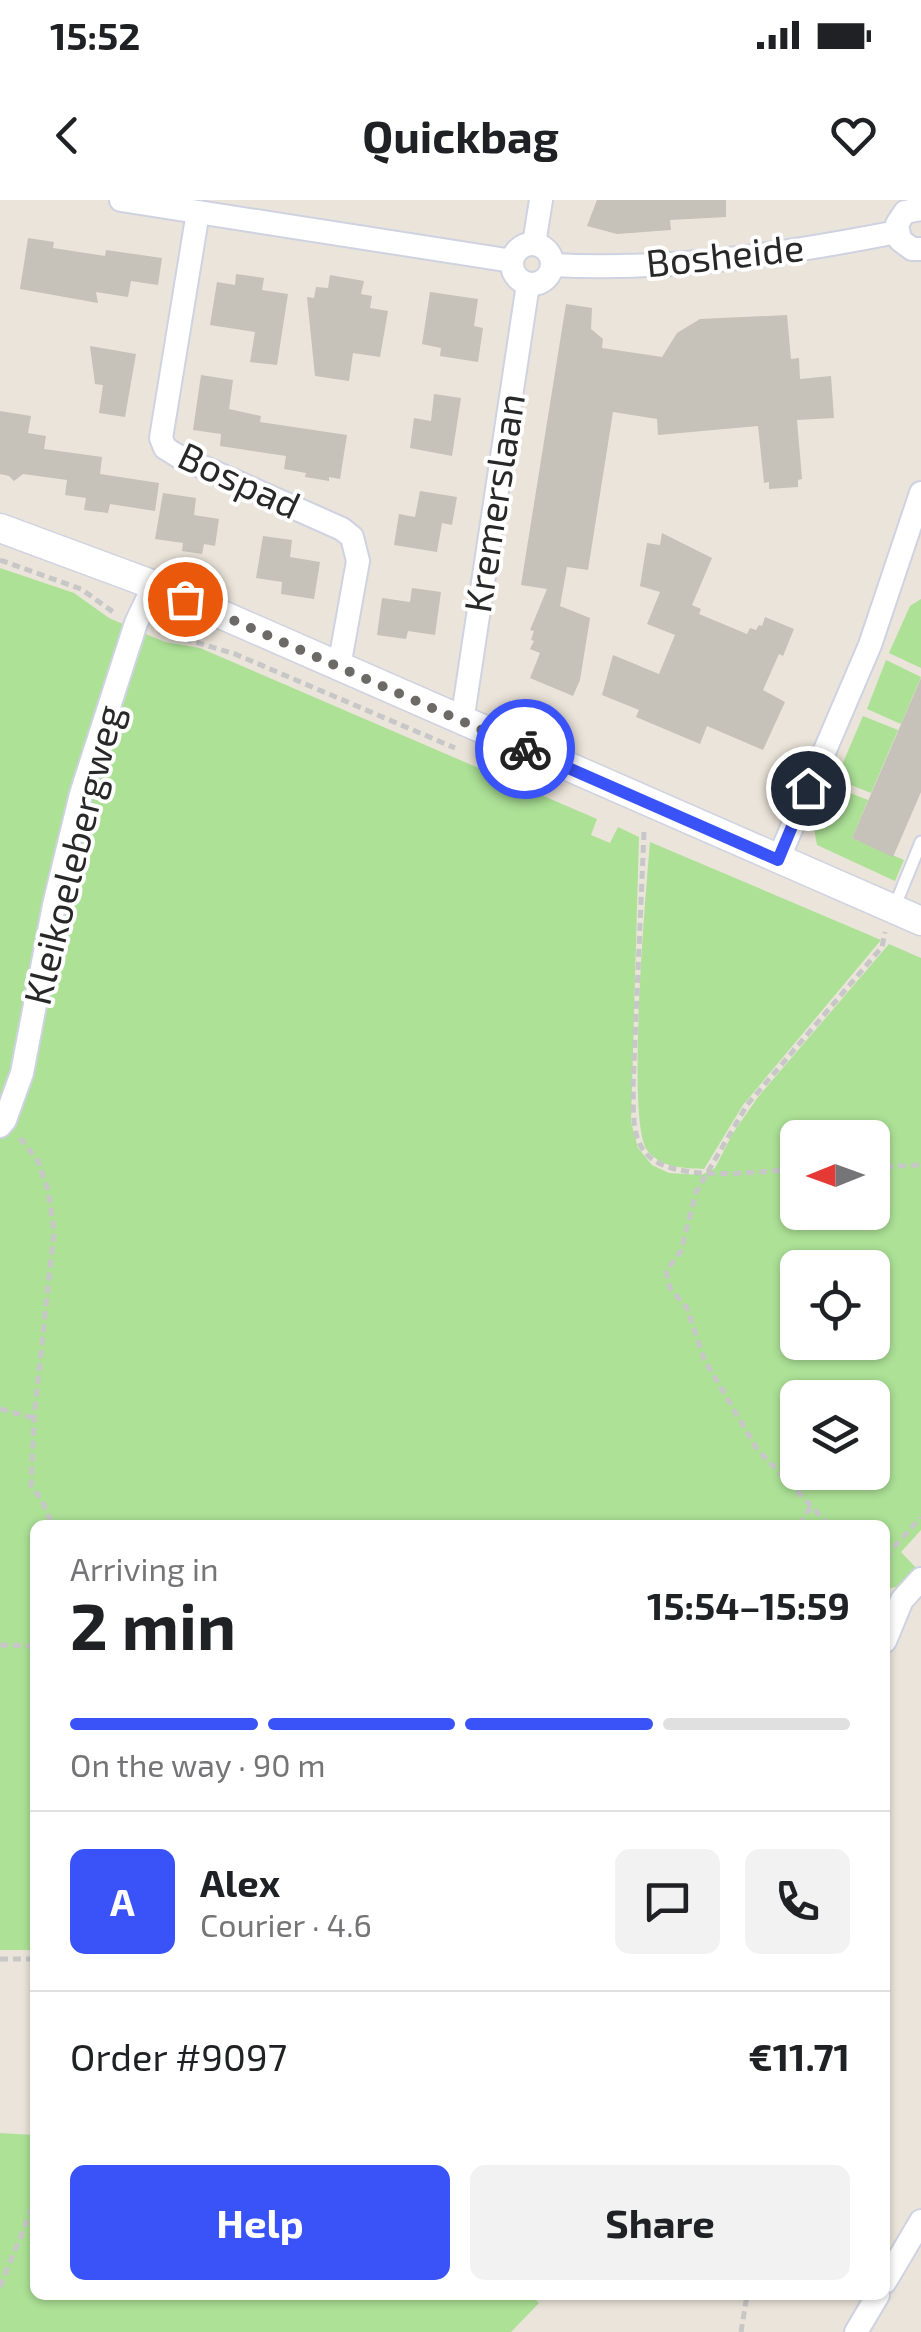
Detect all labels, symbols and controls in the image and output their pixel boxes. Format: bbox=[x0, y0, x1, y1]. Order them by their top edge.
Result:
text: 15:52 bbox=[50, 12, 140, 58]
icon: back bbox=[40, 108, 95, 163]
text: Quickbag bbox=[362, 108, 559, 162]
icon: heart bbox=[826, 108, 881, 163]
street label: Bosheide bbox=[644, 223, 806, 285]
street label: Kremerslaan bbox=[453, 390, 533, 615]
street label: Bospad bbox=[172, 431, 308, 527]
pin bbox=[143, 557, 228, 642]
icon: bag bbox=[158, 572, 213, 627]
courier bbox=[475, 699, 575, 799]
street label: Kleikoelebergweg bbox=[13, 700, 132, 1009]
icon: bike bbox=[498, 722, 553, 777]
pin bbox=[766, 746, 851, 831]
icon: home bbox=[781, 761, 836, 816]
north arrow bbox=[780, 1120, 890, 1230]
map controls bbox=[780, 1120, 890, 1490]
button: locate bbox=[780, 1250, 890, 1360]
button: layers bbox=[780, 1380, 890, 1490]
text: Arriving in bbox=[70, 1549, 219, 1587]
text: 15:54–15:59 bbox=[647, 1582, 850, 1628]
text: 2 min bbox=[70, 1585, 236, 1663]
text: On the way · 90 m bbox=[70, 1745, 326, 1783]
button: chat bbox=[615, 1849, 720, 1954]
button: phone bbox=[745, 1849, 850, 1954]
text: Alex bbox=[200, 1859, 280, 1905]
text: A bbox=[110, 1878, 135, 1924]
text: Courier · 4.6 bbox=[200, 1905, 372, 1943]
text: Order #9097 bbox=[70, 2033, 287, 2079]
text: €11.71 bbox=[748, 2033, 850, 2079]
button: Help bbox=[70, 2165, 450, 2280]
button: Share bbox=[470, 2165, 850, 2280]

